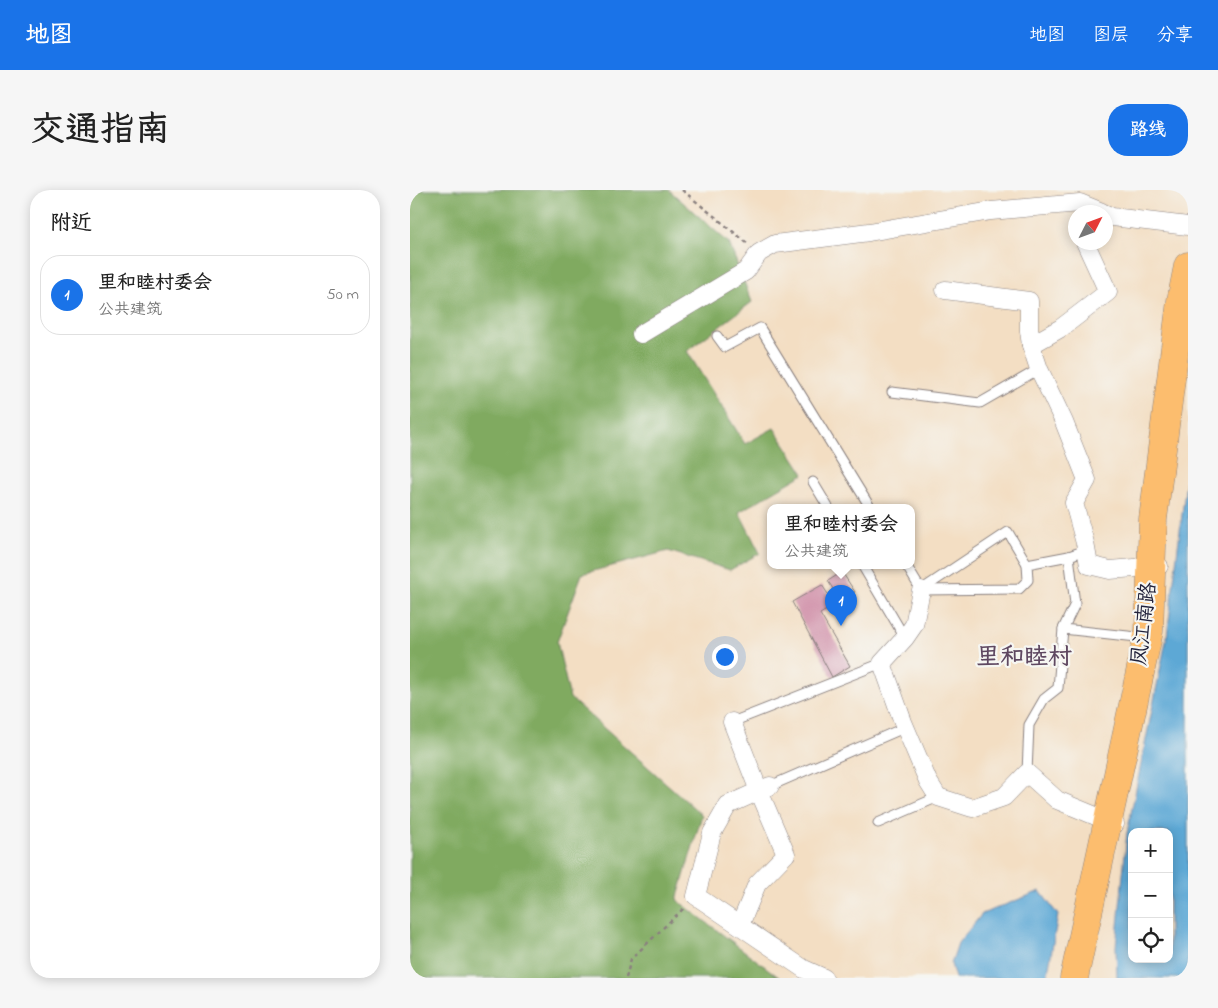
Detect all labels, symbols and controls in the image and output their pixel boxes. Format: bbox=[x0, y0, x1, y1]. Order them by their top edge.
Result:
text: 地图 bbox=[25, 19, 73, 54]
text: 地图 bbox=[1029, 23, 1065, 49]
text: 图层 bbox=[1093, 23, 1129, 49]
text: 分享 bbox=[1157, 23, 1193, 49]
button: 路线 bbox=[1108, 104, 1188, 156]
text: 交通指南 bbox=[30, 106, 170, 157]
north arrow bbox=[1068, 205, 1113, 250]
text: 附近 bbox=[50, 209, 92, 239]
text: 里和睦村委会 bbox=[98, 270, 212, 297]
text: 1 bbox=[64, 283, 70, 307]
text: 50 m bbox=[327, 283, 359, 307]
text: 公共建筑 bbox=[98, 298, 162, 322]
popup bbox=[767, 504, 915, 569]
text: 里和睦村委会 bbox=[784, 512, 898, 539]
text: 公共建筑 bbox=[784, 540, 848, 564]
street label: 凤江南路 bbox=[1125, 580, 1165, 668]
pin: 1 bbox=[825, 585, 857, 626]
district label: 里和睦村 bbox=[976, 641, 1072, 676]
your location bbox=[712, 644, 738, 670]
map controls bbox=[1128, 828, 1173, 963]
button: + bbox=[1128, 828, 1173, 873]
button: − bbox=[1128, 873, 1173, 918]
button: locate bbox=[1128, 918, 1173, 963]

